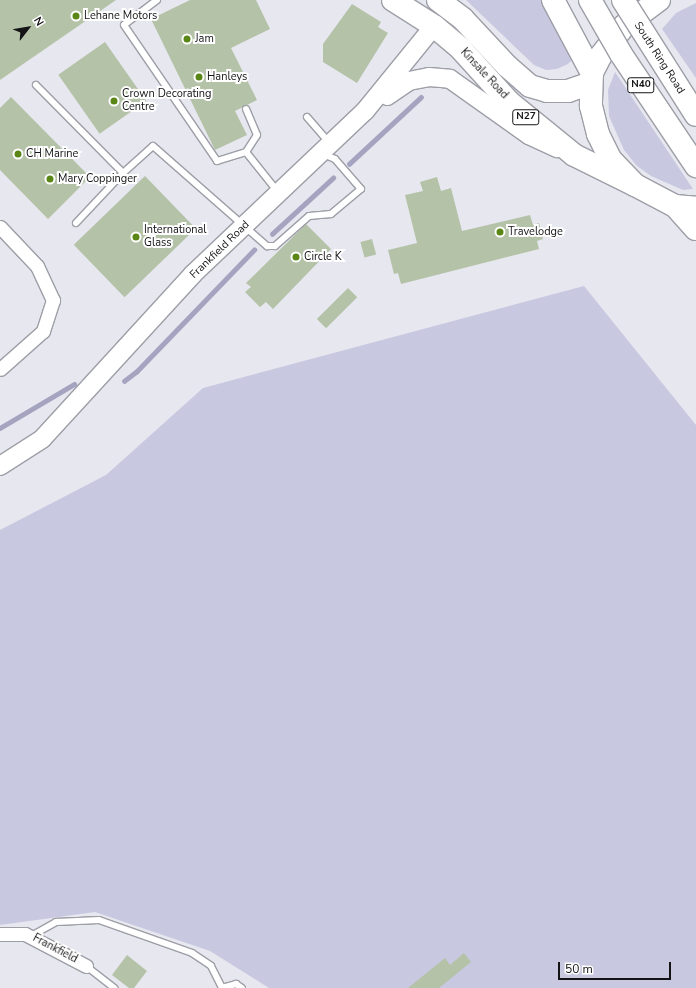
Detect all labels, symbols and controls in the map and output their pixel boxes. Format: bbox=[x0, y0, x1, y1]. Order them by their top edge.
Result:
north arrow bbox=[8, 8, 48, 48]
place label: Lehane Motors bbox=[84, 9, 157, 23]
marker: Lehane Motors bbox=[71, 11, 81, 21]
text: N bbox=[30, 14, 47, 29]
street label: South Ring Road bbox=[631, 20, 687, 96]
place label: Jam bbox=[195, 32, 214, 46]
marker: Jam bbox=[182, 34, 192, 44]
street label: Kinsale Road bbox=[457, 46, 511, 102]
place label: Hanleys bbox=[207, 70, 247, 84]
marker: Hanleys bbox=[194, 72, 204, 82]
road number: N40 bbox=[627, 77, 655, 93]
place label: Crown Decorating Centre bbox=[122, 88, 212, 114]
marker: Crown Decorating Centre bbox=[109, 96, 119, 106]
road number: N27 bbox=[512, 109, 540, 125]
place label: CH Marine bbox=[26, 147, 78, 161]
marker: CH Marine bbox=[13, 149, 23, 159]
place label: Mary Coppinger bbox=[58, 172, 137, 186]
marker: Mary Coppinger bbox=[45, 174, 55, 184]
street label: Frankfield Road bbox=[188, 218, 252, 282]
place label: International Glass bbox=[144, 224, 207, 250]
place label: Travelodge bbox=[508, 225, 563, 239]
marker: Travelodge bbox=[495, 227, 505, 237]
marker: International Glass bbox=[131, 232, 141, 242]
place label: Circle K bbox=[304, 250, 342, 264]
marker: Circle K bbox=[291, 252, 301, 262]
street label: Frankfield bbox=[30, 932, 80, 966]
scale bar bbox=[560, 954, 673, 980]
text: 50 m bbox=[565, 961, 593, 977]

